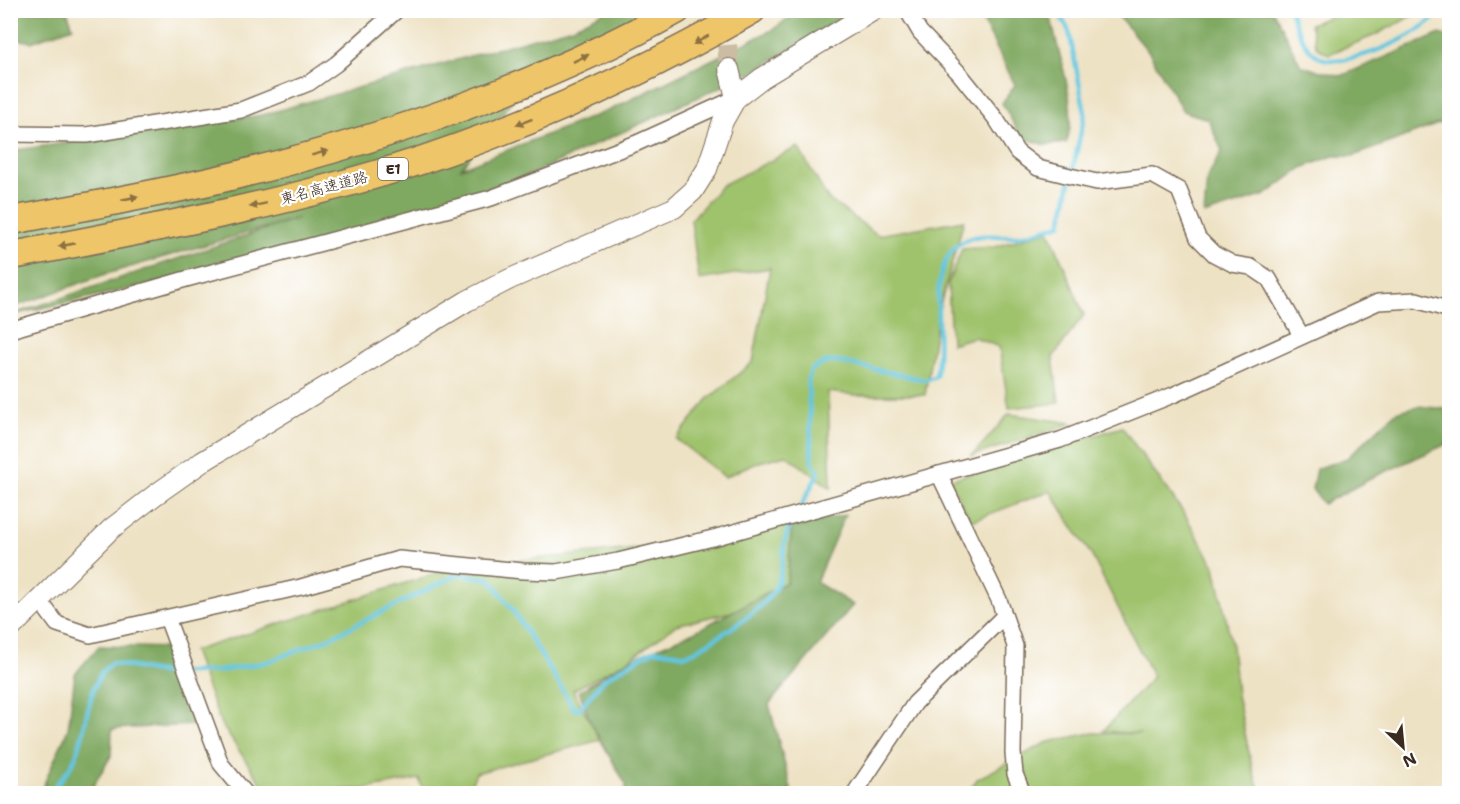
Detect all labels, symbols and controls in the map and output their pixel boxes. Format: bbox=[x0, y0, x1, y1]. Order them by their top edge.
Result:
one-way arrow bbox=[693, 34, 709, 45]
one-way arrow bbox=[573, 53, 590, 62]
one-way arrow bbox=[515, 117, 533, 127]
one-way arrow bbox=[311, 148, 329, 157]
road number: E1 bbox=[378, 158, 408, 180]
street label: 東名高速道路 bbox=[278, 167, 370, 209]
one-way arrow bbox=[120, 193, 139, 202]
one-way arrow bbox=[249, 201, 268, 210]
one-way arrow bbox=[58, 241, 77, 250]
north arrow bbox=[1373, 717, 1433, 777]
text: N bbox=[1399, 748, 1420, 772]

